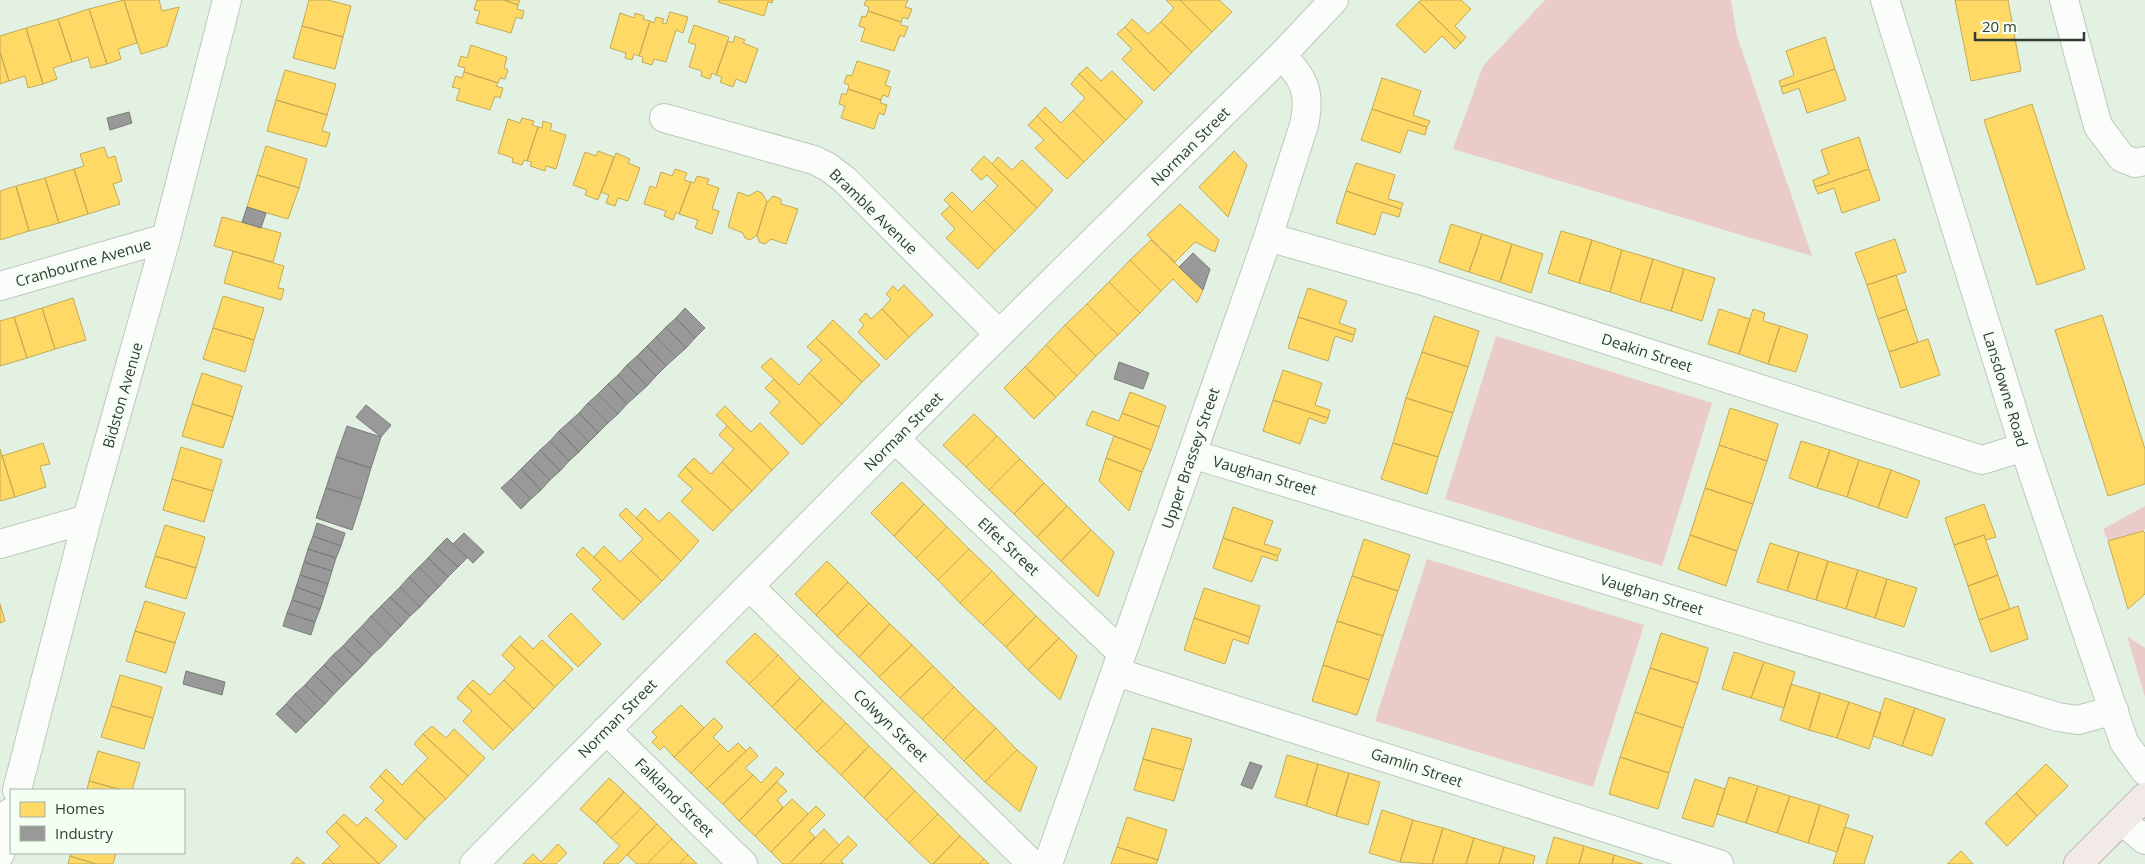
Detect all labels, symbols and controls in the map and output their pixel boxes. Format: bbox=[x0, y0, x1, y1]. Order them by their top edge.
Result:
scale bar bbox=[1975, 10, 2084, 42]
text: 20 m bbox=[1982, 16, 2017, 36]
street label: Norman Street bbox=[1146, 102, 1234, 190]
street label: Bramble Avenue bbox=[825, 164, 923, 258]
street label: Cranbourne Avenue bbox=[13, 233, 153, 291]
street label: Deakin Street bbox=[1599, 328, 1695, 376]
street label: Lansdowne Road bbox=[1979, 329, 2033, 449]
street label: Bidston Avenue bbox=[97, 340, 147, 450]
street label: Upper Brassey Street bbox=[1156, 385, 1224, 531]
street label: Norman Street bbox=[859, 387, 947, 475]
street label: Vaughan Street bbox=[1211, 451, 1319, 499]
street label: Elfet Street bbox=[974, 513, 1044, 579]
street label: Vaughan Street bbox=[1598, 569, 1706, 619]
street label: Norman Street bbox=[573, 674, 661, 762]
street label: Colwyn Street bbox=[849, 684, 933, 766]
street label: Gamlin Street bbox=[1368, 743, 1466, 791]
street label: Falkland Street bbox=[631, 753, 719, 841]
legend bbox=[10, 789, 185, 854]
text: Homes bbox=[55, 798, 105, 818]
text: Industry bbox=[55, 823, 113, 843]

